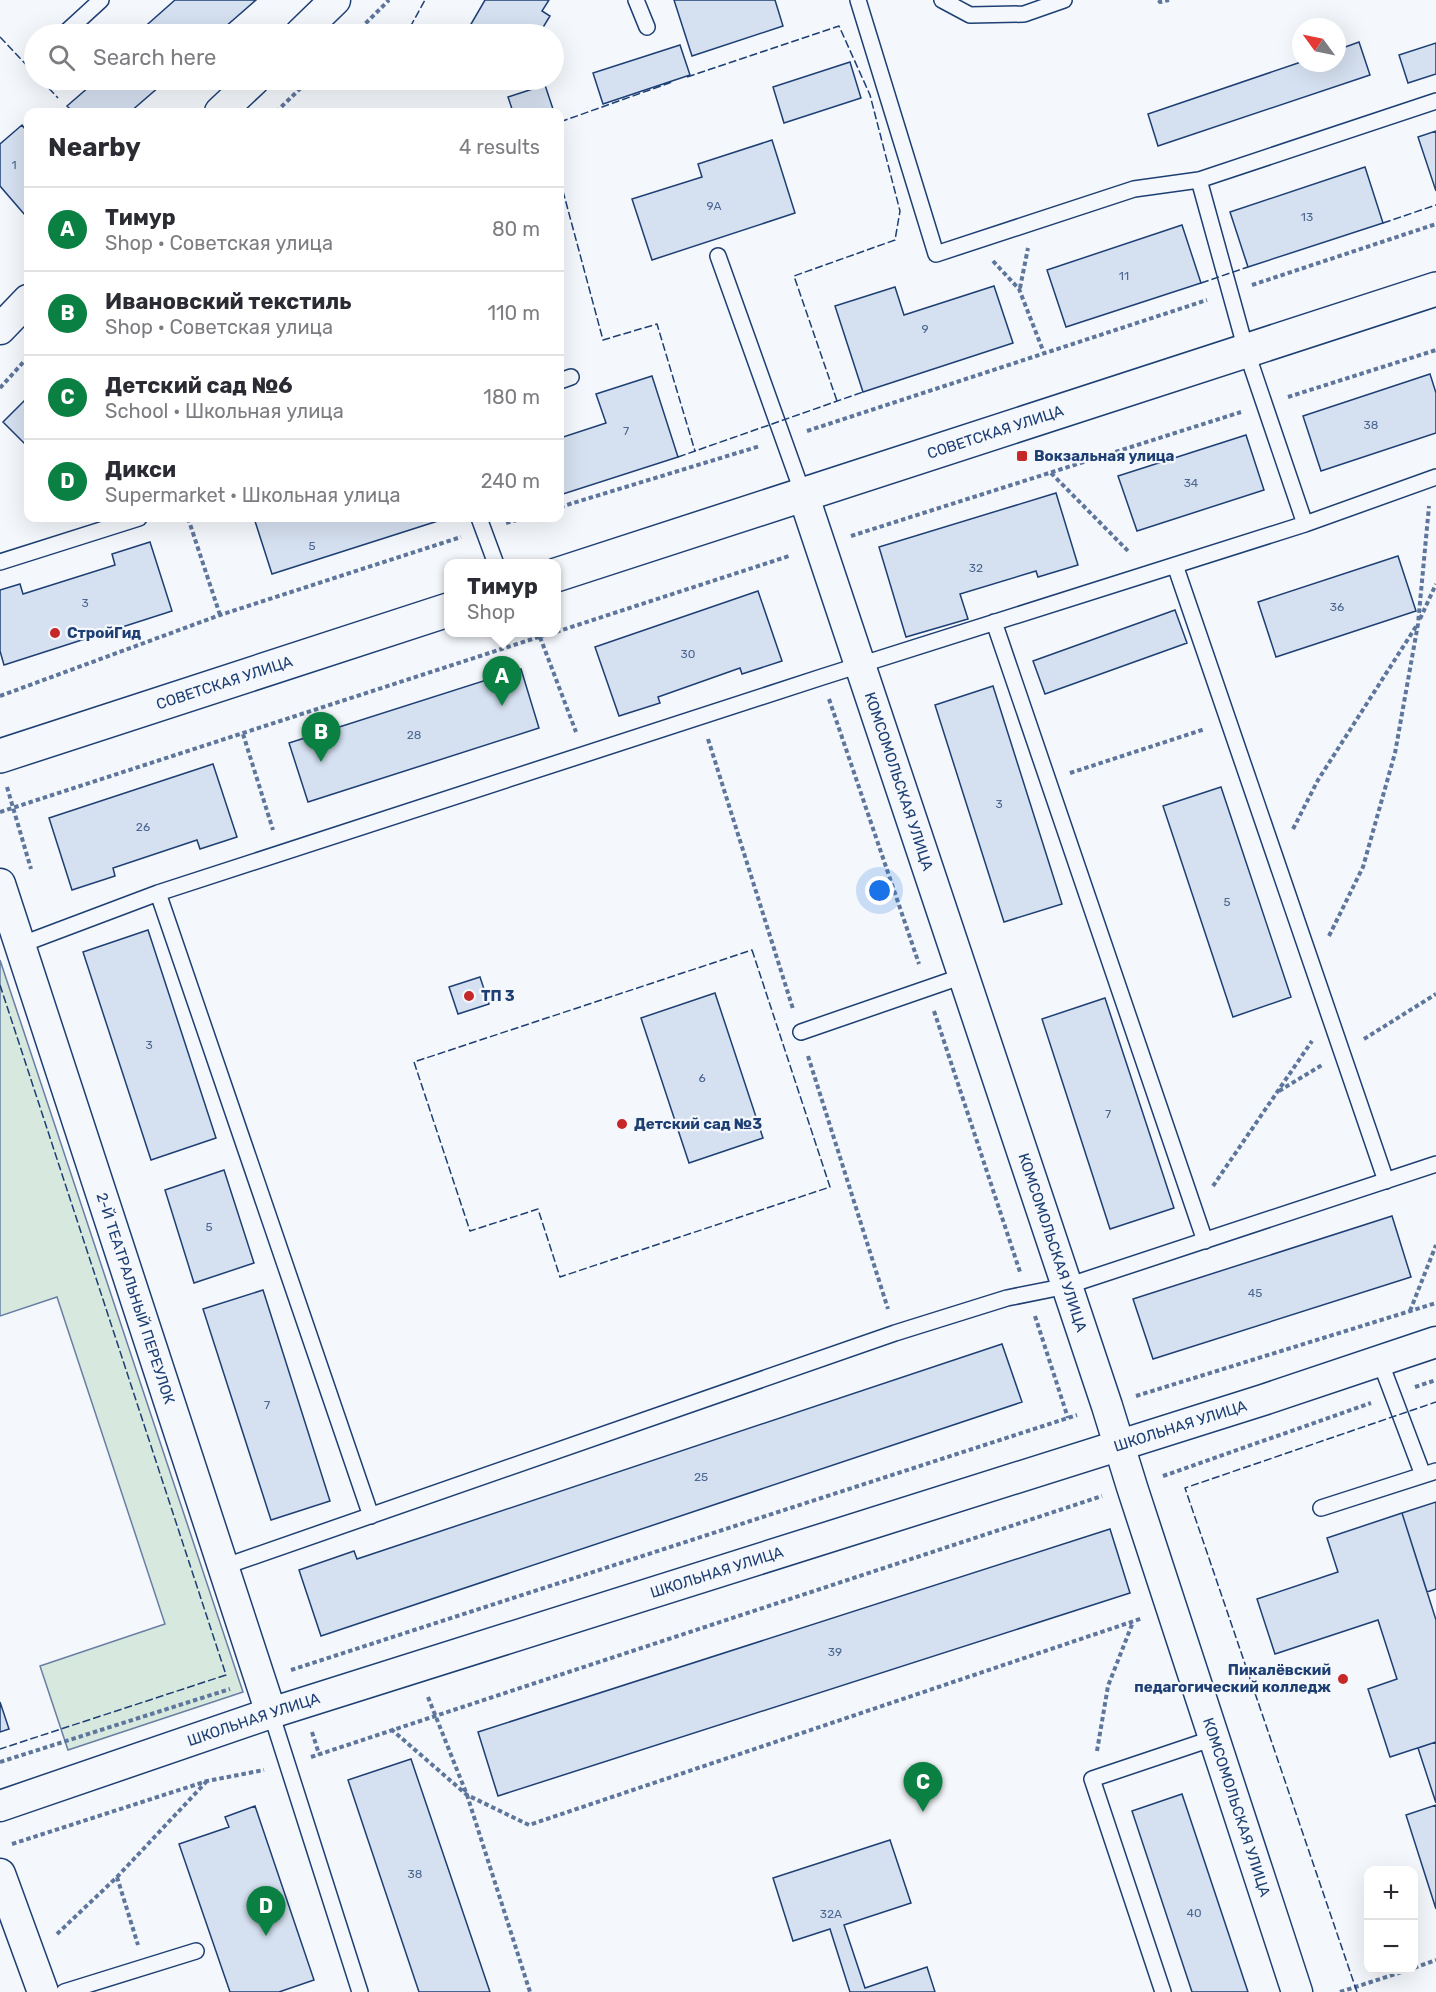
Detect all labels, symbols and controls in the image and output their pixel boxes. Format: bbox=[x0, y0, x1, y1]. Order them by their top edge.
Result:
north arrow bbox=[1292, 18, 1346, 72]
search box bbox=[24, 24, 564, 90]
icon: search bbox=[45, 41, 78, 74]
text: Search here bbox=[93, 44, 216, 71]
text: Nearby bbox=[48, 132, 141, 163]
text: 4 results bbox=[459, 135, 540, 159]
house number: 1 bbox=[11, 158, 17, 172]
house number: 9А bbox=[706, 199, 722, 213]
text: Тимур bbox=[105, 204, 176, 231]
house number: 13 bbox=[1301, 210, 1313, 224]
text: A bbox=[60, 217, 75, 241]
text: 80 m bbox=[492, 217, 540, 241]
text: Shop · Советская улица bbox=[105, 231, 333, 255]
house number: 11 bbox=[1119, 269, 1129, 283]
text: Ивановский текстиль bbox=[105, 288, 351, 315]
text: B bbox=[60, 301, 75, 325]
text: 110 m bbox=[488, 301, 540, 325]
text: Shop · Советская улица bbox=[105, 315, 333, 339]
house number: 9 bbox=[921, 322, 929, 336]
text: Детский сад №6 bbox=[105, 372, 293, 399]
text: C bbox=[60, 385, 75, 409]
text: 180 m bbox=[483, 385, 540, 409]
text: School · Школьная улица bbox=[105, 399, 344, 423]
street label: СОВЕТСКАЯ УЛИЦА bbox=[925, 402, 1066, 463]
house number: 38 bbox=[1364, 418, 1378, 432]
house number: 7 bbox=[623, 424, 629, 438]
place label: Вокзальная улица bbox=[1034, 447, 1175, 465]
marker: Вокзальная улица bbox=[1015, 449, 1029, 463]
text: Дикси bbox=[105, 456, 176, 483]
text: D bbox=[60, 469, 75, 493]
text: 240 m bbox=[481, 469, 540, 493]
house number: 34 bbox=[1184, 476, 1199, 490]
text: Supermarket · Школьная улица bbox=[105, 483, 401, 507]
house number: 5 bbox=[308, 539, 316, 553]
popup bbox=[444, 559, 561, 637]
house number: 32 bbox=[969, 561, 983, 575]
text: Тимур bbox=[467, 573, 538, 600]
house number: 3 bbox=[81, 596, 89, 610]
text: Shop bbox=[467, 600, 515, 624]
house number: 36 bbox=[1330, 600, 1344, 614]
place label: СтройГид bbox=[67, 624, 141, 642]
marker: СтройГид bbox=[48, 626, 62, 640]
house number: 30 bbox=[681, 647, 695, 661]
street label: СОВЕТСКАЯ УЛИЦА bbox=[154, 652, 295, 713]
pin: A bbox=[482, 656, 522, 706]
street label: КОМСОМОЛЬСКАЯ УЛИЦА bbox=[861, 690, 937, 873]
pin: B bbox=[302, 712, 340, 762]
house number: 28 bbox=[407, 728, 421, 742]
house number: 3 bbox=[995, 797, 1003, 811]
house number: 26 bbox=[136, 820, 150, 834]
your location bbox=[865, 876, 894, 905]
house number: 5 bbox=[1223, 895, 1231, 909]
place label: ТП 3 bbox=[481, 987, 515, 1005]
marker: ТП 3 bbox=[462, 989, 476, 1003]
house number: 3 bbox=[145, 1038, 153, 1052]
house number: 6 bbox=[698, 1071, 706, 1085]
house number: 7 bbox=[1105, 1107, 1111, 1121]
place label: Детский сад №3 bbox=[634, 1115, 762, 1133]
marker: Детский сад №3 bbox=[615, 1117, 629, 1131]
street label: КОМСОМОЛЬСКАЯ УЛИЦА bbox=[1014, 1151, 1091, 1334]
street label: 2-Й ТЕАТРАЛЬНЫЙ ПЕРЕУЛОК bbox=[93, 1190, 179, 1407]
house number: 5 bbox=[205, 1220, 213, 1234]
house number: 45 bbox=[1248, 1286, 1262, 1300]
street label: ШКОЛЬНАЯ УЛИЦА bbox=[1111, 1397, 1249, 1456]
house number: 7 bbox=[264, 1398, 270, 1412]
house number: 25 bbox=[694, 1470, 708, 1484]
street label: ШКОЛЬНАЯ УЛИЦА bbox=[648, 1543, 786, 1602]
house number: 39 bbox=[828, 1645, 842, 1659]
place label: Пикалёвский педагогический колледж bbox=[1134, 1661, 1331, 1696]
marker: Пикалёвский педагогический колледж bbox=[1336, 1672, 1350, 1686]
street label: ШКОЛЬНАЯ УЛИЦА bbox=[185, 1689, 322, 1750]
street label: КОМСОМОЛЬСКАЯ УЛИЦА bbox=[1199, 1715, 1274, 1899]
pin: C bbox=[904, 1762, 942, 1812]
map controls bbox=[1364, 1866, 1418, 1974]
button: + bbox=[1364, 1866, 1418, 1920]
house number: 38 bbox=[408, 1867, 422, 1881]
pin: D bbox=[246, 1886, 286, 1936]
house number: 40 bbox=[1186, 1906, 1202, 1920]
house number: 32А bbox=[820, 1907, 842, 1921]
button: − bbox=[1364, 1920, 1418, 1974]

